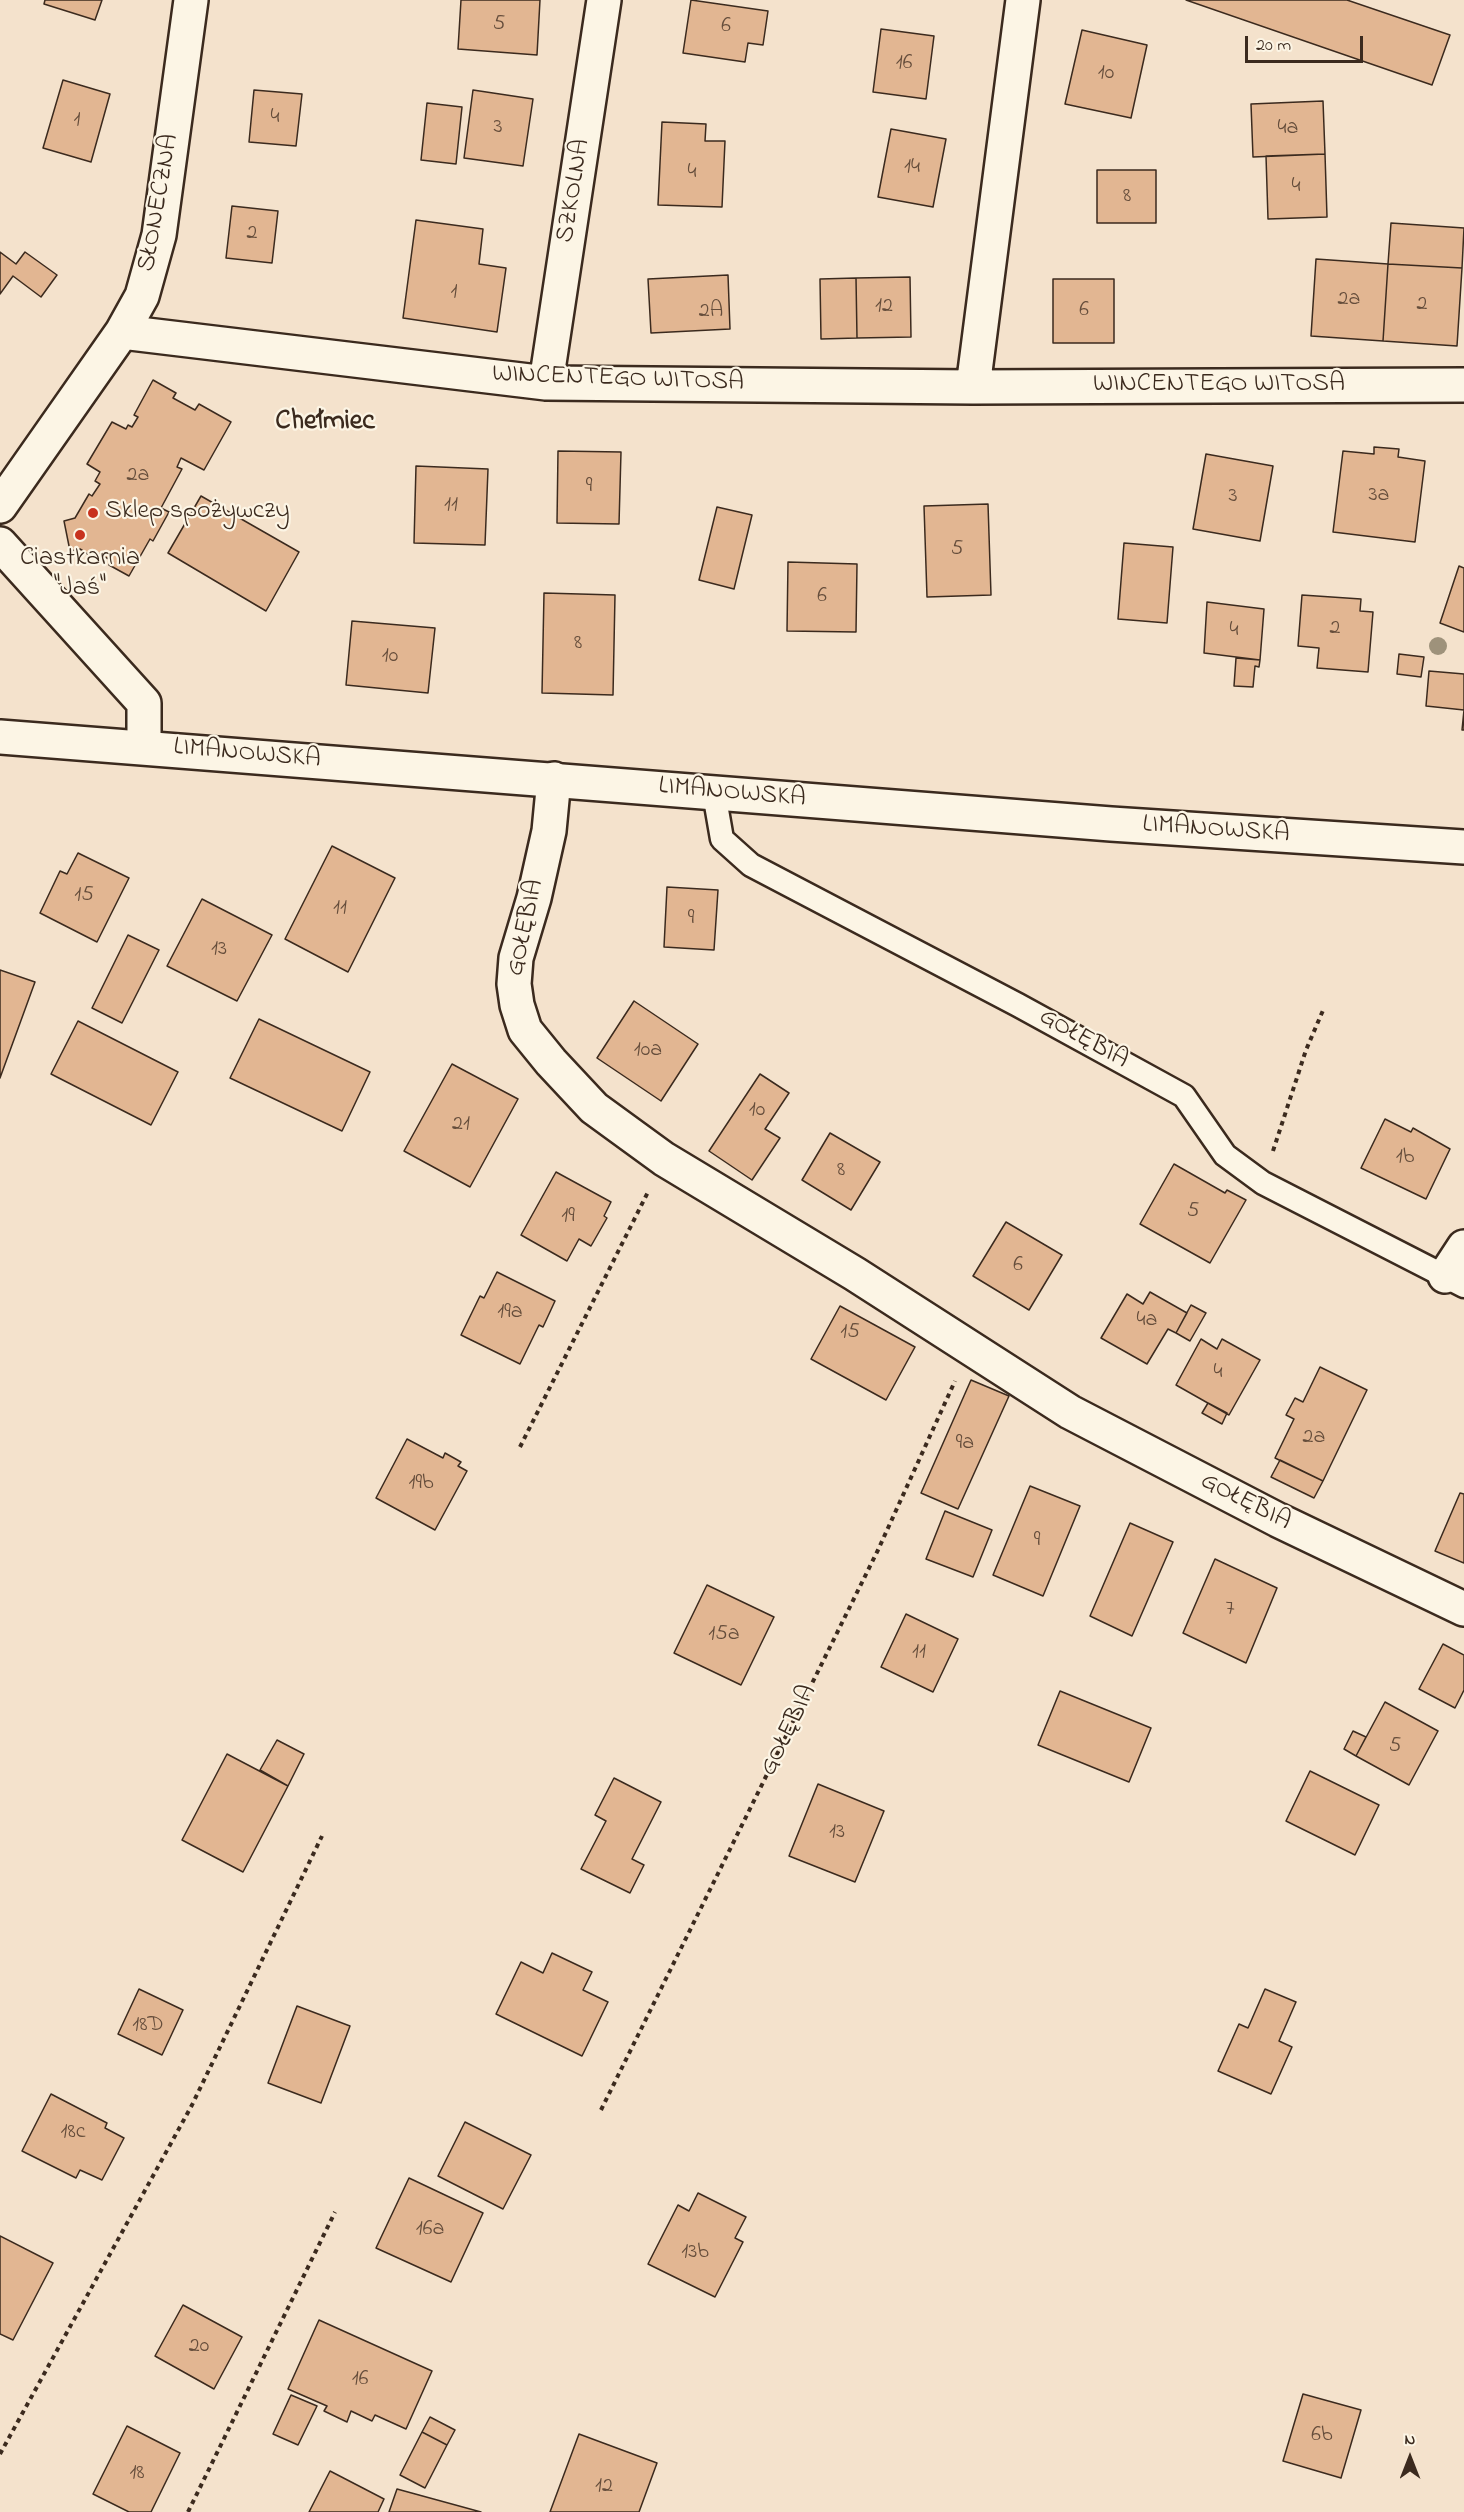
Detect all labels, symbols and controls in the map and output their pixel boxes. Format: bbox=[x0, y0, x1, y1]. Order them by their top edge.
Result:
house number: 5 bbox=[493, 12, 505, 38]
house number: 6 bbox=[721, 14, 731, 40]
scale bar bbox=[1248, 24, 1366, 62]
text: 20 m bbox=[1256, 33, 1291, 59]
house number: 16 bbox=[896, 51, 912, 77]
house number: 10 bbox=[1098, 61, 1114, 87]
house number: 4 bbox=[270, 105, 280, 131]
house number: 1 bbox=[74, 108, 80, 134]
house number: 3 bbox=[493, 115, 503, 141]
house number: 4a bbox=[1278, 116, 1298, 142]
street label: SŁONECZNA bbox=[133, 132, 187, 274]
street label: SZKOLNA bbox=[551, 137, 599, 245]
house number: 14 bbox=[904, 155, 920, 181]
house number: 4 bbox=[687, 160, 697, 186]
house number: 4 bbox=[1291, 174, 1301, 200]
house number: 8 bbox=[1123, 184, 1131, 210]
house number: 2 bbox=[247, 221, 257, 247]
house number: 1 bbox=[451, 280, 457, 306]
house number: 2a bbox=[1338, 287, 1360, 313]
house number: 2 bbox=[1417, 292, 1427, 318]
house number: 12 bbox=[875, 294, 893, 320]
house number: 6 bbox=[1079, 298, 1089, 324]
house number: 2A bbox=[699, 299, 723, 325]
street label: WINCENTEGO WITOSA bbox=[491, 360, 745, 400]
street label: WINCENTEGO WITOSA bbox=[1093, 370, 1345, 402]
district label: Chełmiec bbox=[275, 406, 375, 440]
house number: 2a bbox=[127, 463, 149, 489]
house number: 9 bbox=[586, 474, 592, 500]
house number: 3a bbox=[1369, 483, 1389, 509]
house number: 3 bbox=[1228, 484, 1238, 510]
house number: 11 bbox=[444, 493, 458, 519]
place label: Sklep spożywczy bbox=[105, 497, 290, 529]
marker: Sklep spożywczy bbox=[86, 506, 100, 520]
marker: Ciastkarnia "Jaś" bbox=[73, 528, 87, 542]
house number: 5 bbox=[951, 537, 963, 563]
place label: Ciastkarnia "Jaś" bbox=[20, 544, 140, 606]
house number: 6 bbox=[817, 584, 827, 610]
house number: 2 bbox=[1330, 616, 1340, 642]
house number: 4 bbox=[1229, 618, 1239, 644]
house number: 8 bbox=[574, 631, 582, 657]
house number: 10 bbox=[382, 644, 398, 670]
street label: LIMANOWSKA bbox=[172, 733, 322, 777]
street label: LIMANOWSKA bbox=[657, 772, 807, 816]
street label: LIMANOWSKA bbox=[1141, 810, 1291, 852]
street label: GOŁĘBIA bbox=[502, 877, 552, 979]
house number: 15 bbox=[74, 883, 94, 909]
house number: 11 bbox=[333, 896, 347, 922]
house number: 9 bbox=[688, 906, 694, 932]
house number: 13 bbox=[211, 937, 227, 963]
street label: GOŁĘBIA bbox=[1033, 1003, 1133, 1077]
house number: 10a bbox=[634, 1038, 662, 1064]
house number: 10 bbox=[749, 1098, 765, 1124]
house number: 21 bbox=[452, 1112, 470, 1138]
house number: 1b bbox=[1396, 1145, 1414, 1171]
house number: 8 bbox=[837, 1158, 845, 1184]
house number: 5 bbox=[1187, 1199, 1199, 1225]
house number: 19 bbox=[561, 1204, 575, 1230]
house number: 6 bbox=[1013, 1253, 1023, 1279]
house number: 19a bbox=[497, 1300, 523, 1326]
house number: 4a bbox=[1137, 1308, 1157, 1334]
house number: 15 bbox=[840, 1320, 860, 1346]
house number: 4 bbox=[1213, 1360, 1223, 1386]
house number: 2a bbox=[1303, 1425, 1325, 1451]
house number: 9a bbox=[956, 1431, 974, 1457]
street label: GOŁĘBIA bbox=[1194, 1467, 1296, 1539]
house number: 19b bbox=[408, 1471, 434, 1497]
house number: 9 bbox=[1034, 1528, 1040, 1554]
house number: 7 bbox=[1225, 1597, 1235, 1623]
house number: 15a bbox=[708, 1622, 740, 1648]
house number: 11 bbox=[912, 1640, 926, 1666]
street label: GOŁĘBIA bbox=[755, 1680, 825, 1782]
house number: 5 bbox=[1389, 1734, 1401, 1760]
house number: 13 bbox=[829, 1820, 845, 1846]
house number: 18D bbox=[132, 2013, 164, 2039]
house number: 18c bbox=[60, 2120, 86, 2146]
house number: 16a bbox=[416, 2217, 444, 2243]
house number: 13b bbox=[681, 2240, 709, 2266]
house number: 20 bbox=[189, 2334, 209, 2360]
house number: 16 bbox=[352, 2367, 368, 2393]
house number: 6b bbox=[1311, 2423, 1333, 2449]
north arrow bbox=[1380, 2428, 1440, 2488]
text: N bbox=[1405, 2428, 1415, 2452]
house number: 18 bbox=[129, 2461, 145, 2487]
house number: 12 bbox=[595, 2474, 613, 2500]

